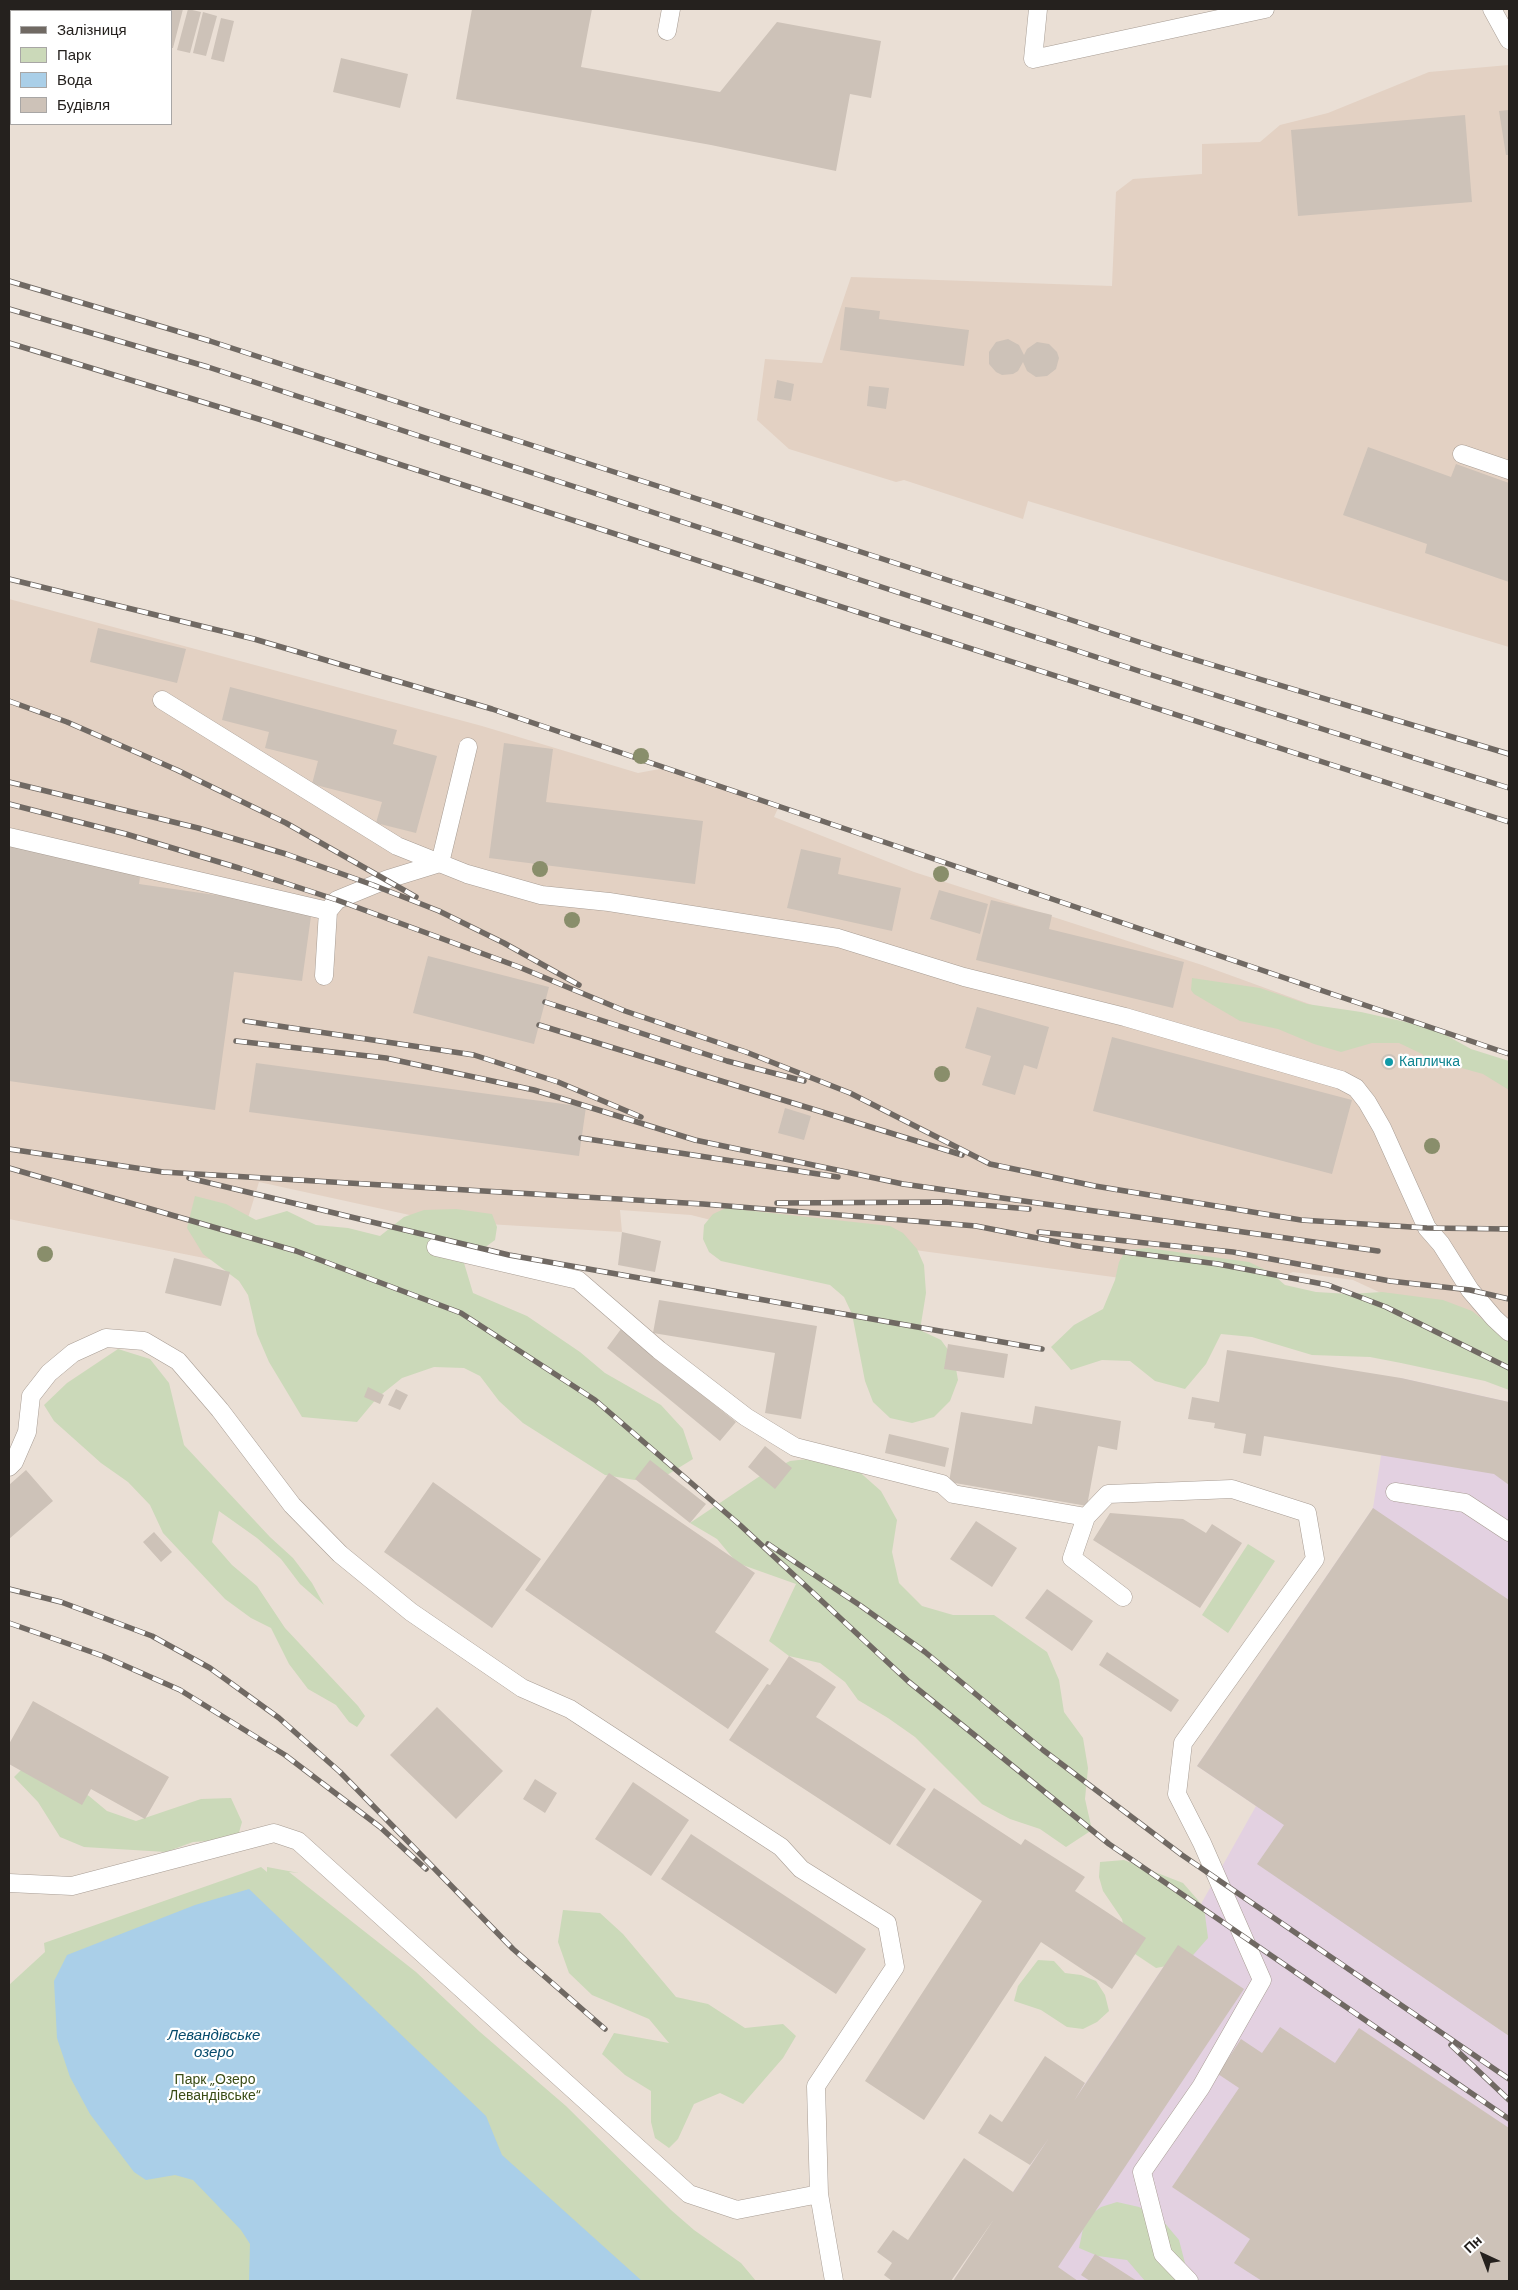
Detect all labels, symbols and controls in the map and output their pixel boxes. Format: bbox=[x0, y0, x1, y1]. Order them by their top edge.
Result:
legend bbox=[10, 10, 172, 125]
text: Залізниця bbox=[57, 20, 127, 40]
text: Парк bbox=[57, 45, 91, 65]
text: Вода bbox=[57, 70, 92, 90]
text: Будівля bbox=[57, 95, 110, 115]
place label: Капличка bbox=[1399, 1054, 1460, 1070]
marker: Капличка bbox=[1383, 1056, 1395, 1068]
water label: Левандівське озеро bbox=[168, 2027, 260, 2062]
park label: Парк „Озеро Левандівське“ bbox=[169, 2072, 261, 2104]
north arrow bbox=[1458, 2230, 1508, 2280]
text: Пн bbox=[1460, 2231, 1486, 2257]

